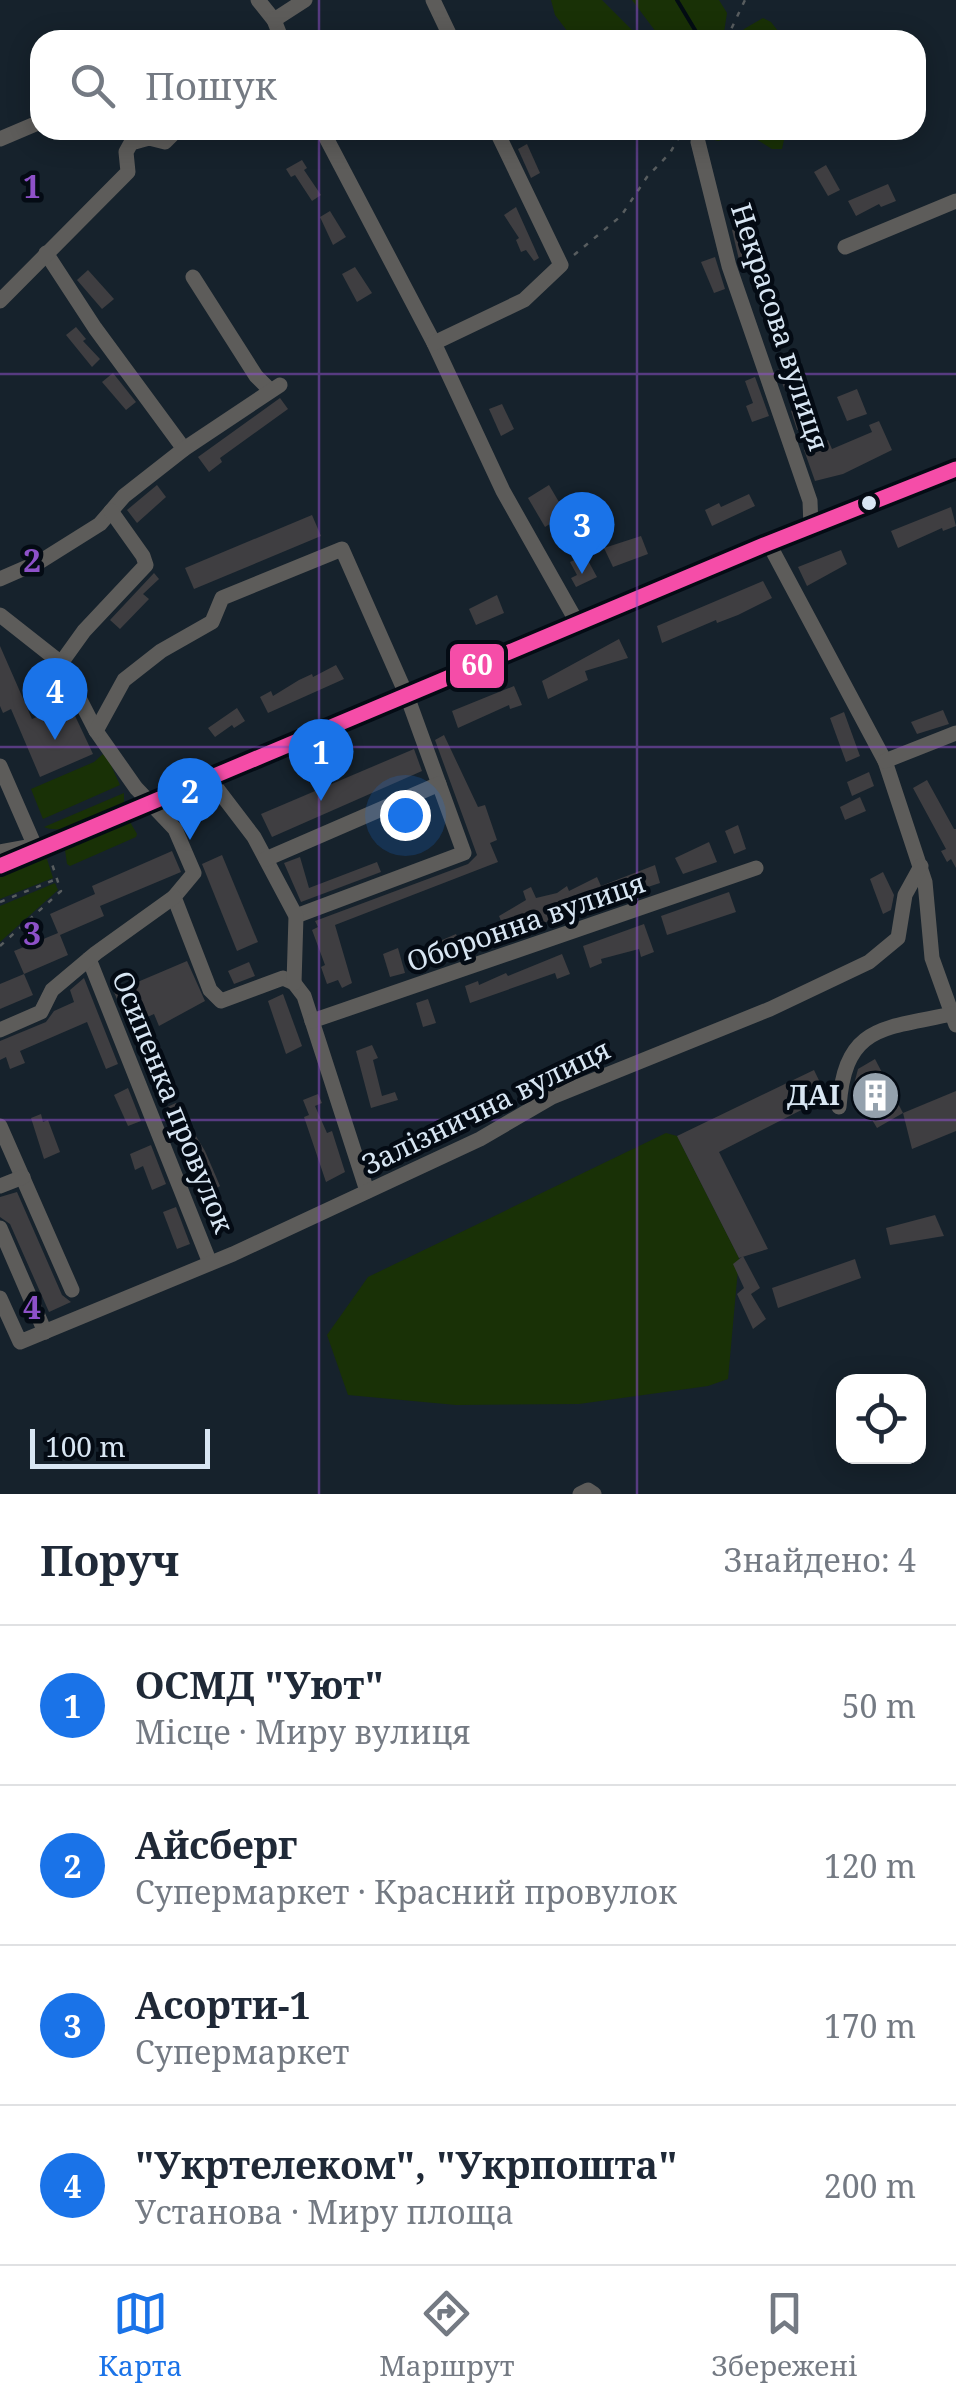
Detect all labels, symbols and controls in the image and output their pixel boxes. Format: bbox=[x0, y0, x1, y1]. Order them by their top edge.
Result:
search box bbox=[30, 30, 926, 140]
icon: search bbox=[65, 58, 120, 113]
text: Пошук bbox=[145, 59, 277, 111]
text: 1 bbox=[23, 164, 41, 207]
street label: Некрасова вулиця bbox=[723, 198, 839, 455]
pin: 3 bbox=[550, 492, 614, 574]
unlabelled marker bbox=[859, 493, 879, 513]
text: 2 bbox=[23, 538, 41, 581]
line badge: 60 bbox=[448, 642, 506, 690]
text: 60 bbox=[461, 645, 493, 683]
pin: 4 bbox=[22, 658, 88, 740]
pin: 1 bbox=[288, 718, 354, 801]
pin: 2 bbox=[158, 758, 222, 840]
your location bbox=[380, 790, 431, 841]
street label: Оборонна вулиця bbox=[401, 862, 650, 980]
text: 3 bbox=[23, 911, 41, 954]
street label: Осипенка провулок bbox=[104, 965, 244, 1239]
street label: Залізнична вулиця bbox=[355, 1029, 616, 1183]
building icon: ДАІ bbox=[849, 1069, 901, 1121]
place label: ДАІ bbox=[787, 1075, 840, 1113]
text: 4 bbox=[23, 1285, 41, 1328]
map controls bbox=[836, 1374, 926, 1464]
button: locate bbox=[836, 1374, 926, 1464]
scale bar bbox=[30, 1424, 210, 1468]
text: 100 m bbox=[45, 1427, 126, 1465]
text: Поруч bbox=[40, 1531, 179, 1588]
text: Знайдено: 4 bbox=[724, 1538, 916, 1581]
text: ОСМД "Уют" bbox=[135, 1658, 384, 1710]
text: 1 bbox=[63, 1684, 82, 1727]
text: 50 m bbox=[842, 1684, 916, 1727]
text: Місце · Миру вулиця bbox=[135, 1710, 471, 1753]
text: Айсберг bbox=[135, 1818, 297, 1870]
text: 2 bbox=[63, 1844, 82, 1887]
text: 120 m bbox=[824, 1844, 916, 1887]
text: Супермаркет · Красний провулок bbox=[135, 1870, 677, 1913]
text: Асорти-1 bbox=[135, 1978, 311, 2030]
text: 3 bbox=[63, 2004, 82, 2047]
text: 170 m bbox=[824, 2004, 916, 2047]
text: Супермаркет bbox=[135, 2030, 349, 2073]
text: "Укртелеком", "Укрпошта" bbox=[135, 2138, 678, 2190]
text: 4 bbox=[63, 2164, 82, 2207]
text: 200 m bbox=[824, 2164, 916, 2207]
text: Установа · Миру площа bbox=[135, 2190, 514, 2233]
tab: Карта bbox=[98, 2286, 183, 2384]
tab: Маршрут bbox=[379, 2286, 515, 2384]
tab: Збережені bbox=[711, 2286, 858, 2384]

